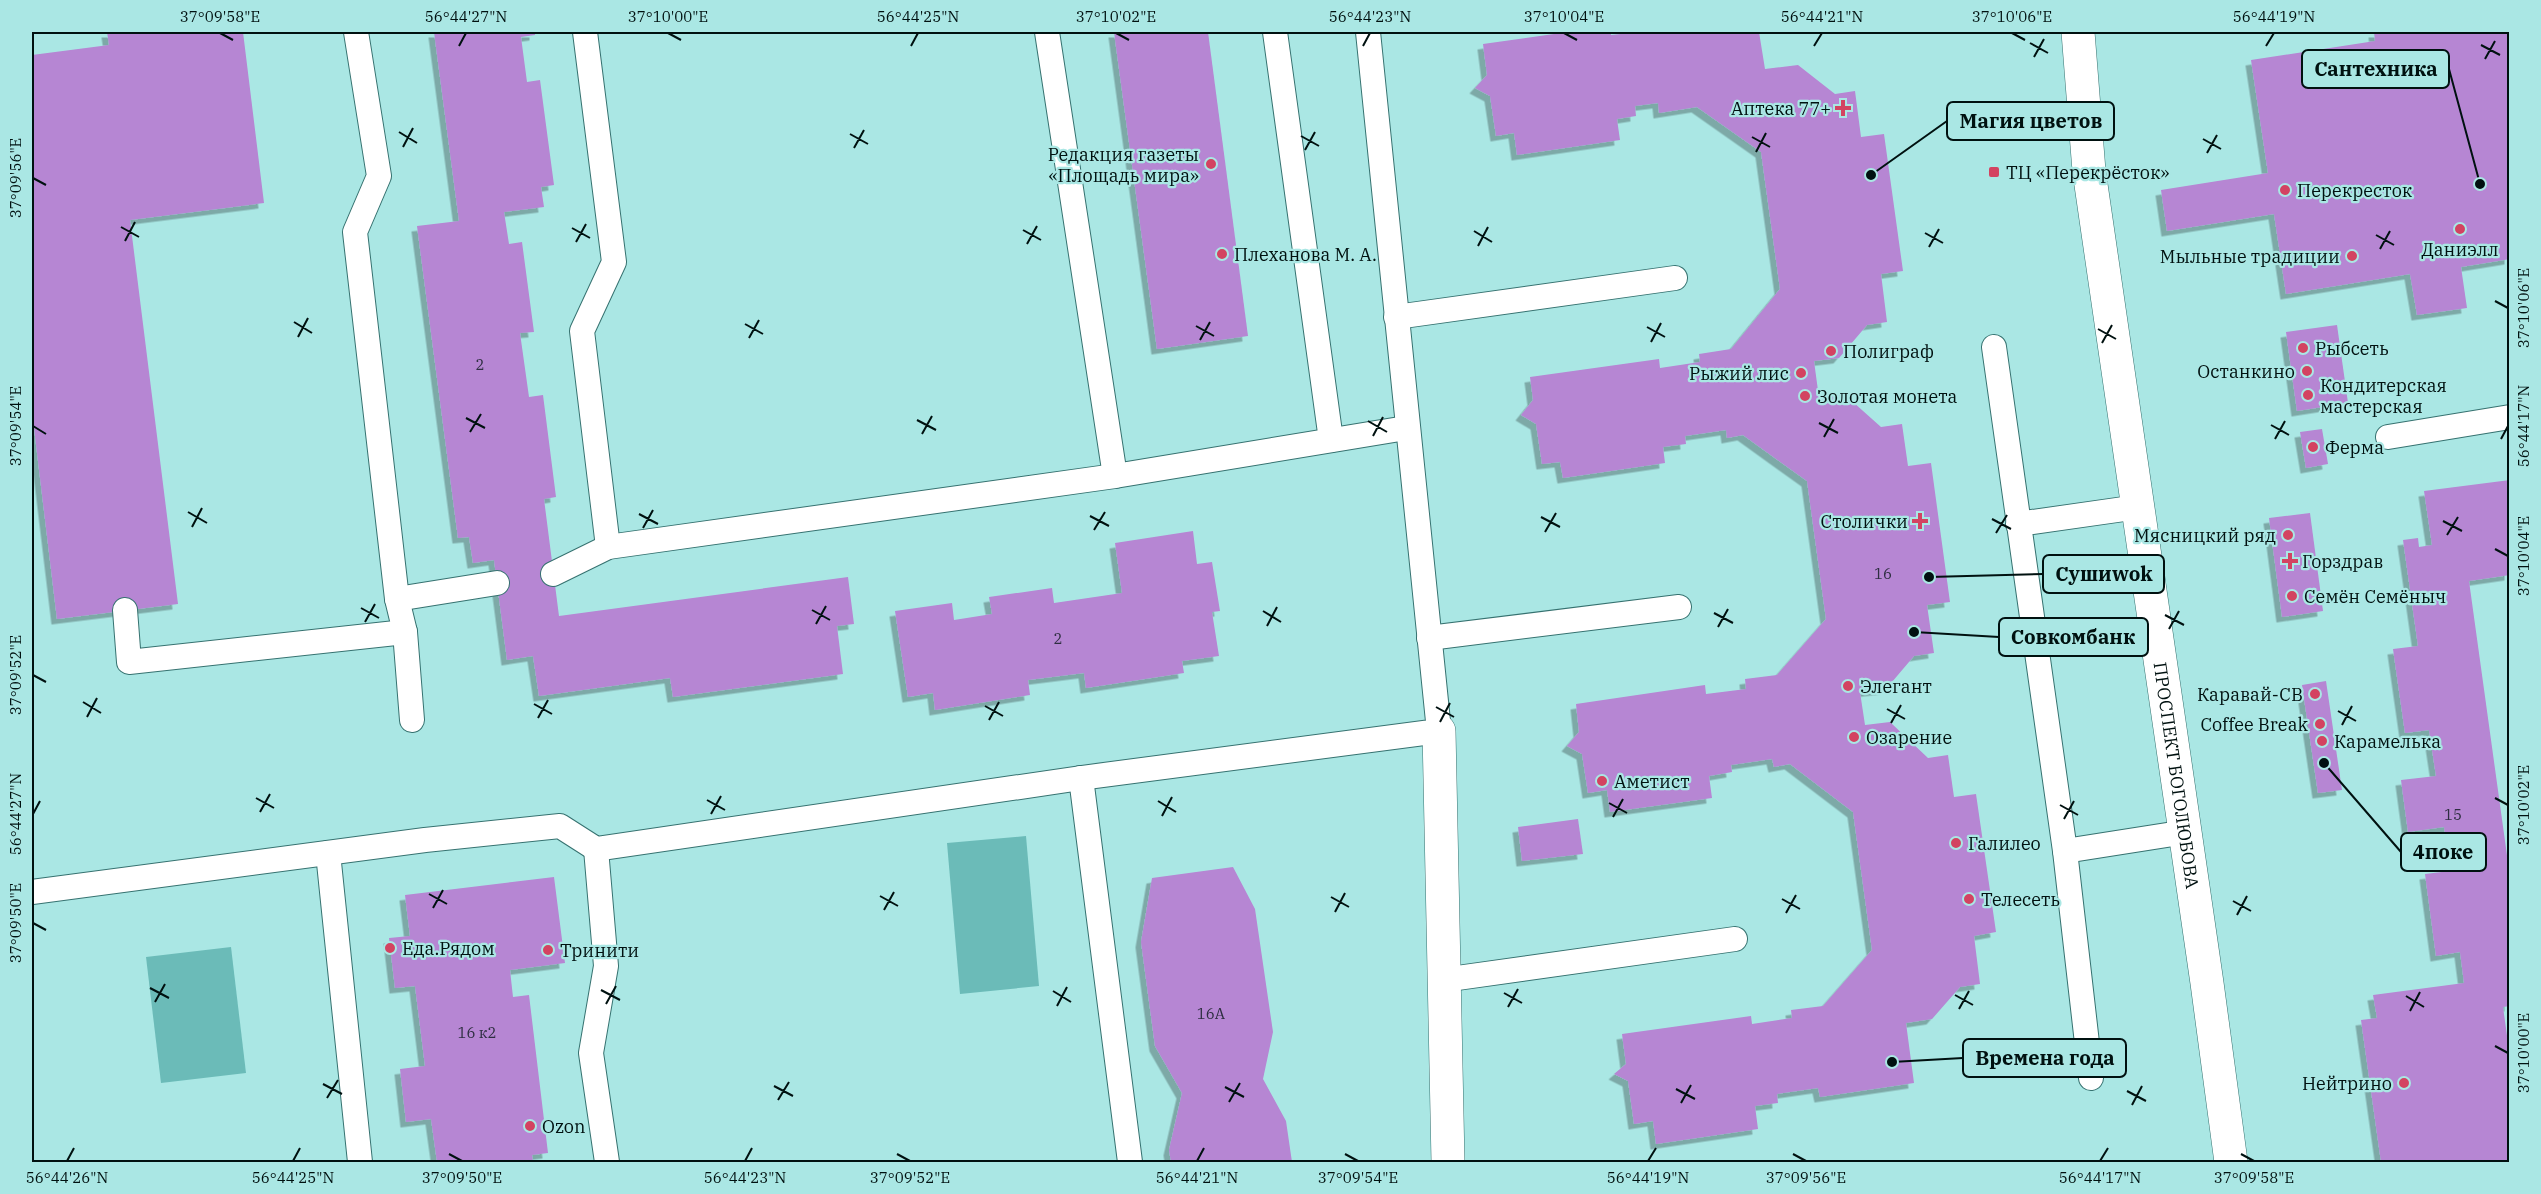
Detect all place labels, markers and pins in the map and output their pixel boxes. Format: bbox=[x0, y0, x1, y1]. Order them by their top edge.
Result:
callout: Сантехника bbox=[2302, 50, 2449, 88]
place label: Аптека 77+ bbox=[1731, 97, 1831, 120]
marker: Аптека 77+ bbox=[1836, 101, 1850, 115]
callout: Магия цветов bbox=[1947, 102, 2114, 140]
place label: Редакция газеты «Площадь мира» bbox=[1048, 143, 1199, 187]
marker: Редакция газеты «Площадь мира» bbox=[1204, 157, 1218, 171]
place label: ТЦ «Перекрёсток» bbox=[2006, 161, 2170, 184]
marker: ТЦ «Перекрёсток» bbox=[1987, 165, 2001, 179]
place label: Перекресток bbox=[2297, 179, 2413, 202]
marker: Перекресток bbox=[2278, 183, 2292, 197]
marker: Даниэлл bbox=[2453, 222, 2467, 236]
place label: Даниэлл bbox=[2421, 238, 2499, 261]
place label: Плеханова М. А. bbox=[1234, 243, 1377, 266]
place label: Мыльные традиции bbox=[2160, 245, 2340, 268]
marker: Плеханова М. А. bbox=[1215, 247, 1229, 261]
marker: Мыльные традиции bbox=[2345, 249, 2359, 263]
place label: Рыбсеть bbox=[2315, 337, 2389, 360]
place label: Полиграф bbox=[1843, 340, 1934, 363]
marker: Рыбсеть bbox=[2296, 341, 2310, 355]
marker: Полиграф bbox=[1824, 344, 1838, 358]
place label: Останкино bbox=[2197, 360, 2295, 383]
place label: Рыжий лис bbox=[1689, 362, 1789, 385]
marker: Останкино bbox=[2300, 364, 2314, 378]
marker: Рыжий лис bbox=[1794, 366, 1808, 380]
place label: Кондитерская мастерская bbox=[2320, 374, 2447, 418]
place label: Золотая монета bbox=[1817, 385, 1958, 408]
marker: Кондитерская мастерская bbox=[2301, 388, 2315, 402]
marker: Золотая монета bbox=[1798, 389, 1812, 403]
place label: Ферма bbox=[2325, 436, 2384, 459]
marker: Ферма bbox=[2306, 440, 2320, 454]
place label: Столички bbox=[1821, 510, 1908, 533]
marker: Столички bbox=[1913, 514, 1927, 528]
place label: Мясницкий ряд bbox=[2134, 524, 2276, 547]
marker: Мясницкий ряд bbox=[2281, 528, 2295, 542]
place label: Горздрав bbox=[2302, 550, 2383, 573]
marker: Горздрав bbox=[2283, 554, 2297, 568]
callout: Сушиwok bbox=[2043, 555, 2164, 593]
place label: Семён Семёныч bbox=[2304, 585, 2446, 608]
marker: Семён Семёныч bbox=[2285, 589, 2299, 603]
callout: Совкомбанк bbox=[1999, 618, 2148, 656]
place label: Элегант bbox=[1860, 675, 1932, 698]
marker: Элегант bbox=[1841, 679, 1855, 693]
place label: Каравай-СВ bbox=[2197, 683, 2303, 706]
marker: Каравай-СВ bbox=[2308, 687, 2322, 701]
place label: Coffee Break bbox=[2201, 713, 2308, 736]
marker: Coffee Break bbox=[2313, 717, 2327, 731]
place label: Озарение bbox=[1866, 726, 1952, 749]
marker: Озарение bbox=[1847, 730, 1861, 744]
place label: Карамелька bbox=[2334, 730, 2441, 753]
marker: Карамелька bbox=[2315, 734, 2329, 748]
place label: Аметист bbox=[1614, 770, 1690, 793]
marker: Аметист bbox=[1595, 774, 1609, 788]
place label: Галилео bbox=[1968, 832, 2041, 855]
callout: 4поке bbox=[2401, 833, 2486, 871]
marker: Галилео bbox=[1949, 836, 1963, 850]
place label: Телесеть bbox=[1981, 888, 2060, 911]
marker: Телесеть bbox=[1962, 892, 1976, 906]
place label: Еда.Рядом bbox=[402, 937, 495, 960]
place label: Тринити bbox=[560, 939, 639, 962]
marker: Еда.Рядом bbox=[383, 941, 397, 955]
marker: Тринити bbox=[541, 943, 555, 957]
callout: Времена года bbox=[1963, 1039, 2126, 1077]
place label: Нейтрино bbox=[2302, 1072, 2392, 1095]
marker: Нейтрино bbox=[2397, 1076, 2411, 1090]
place label: Ozon bbox=[542, 1115, 586, 1138]
marker: Ozon bbox=[523, 1119, 537, 1133]

